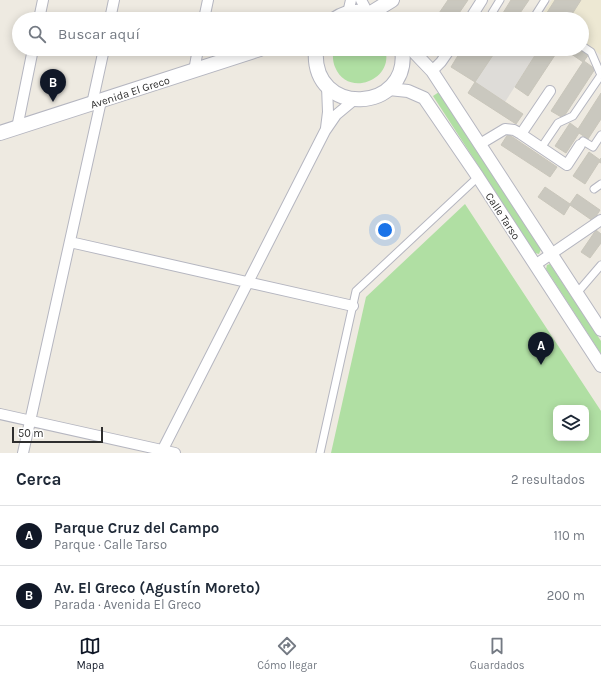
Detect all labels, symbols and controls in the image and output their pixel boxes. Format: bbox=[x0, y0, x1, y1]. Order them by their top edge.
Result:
search box bbox=[12, 12, 589, 56]
icon: search bbox=[26, 23, 48, 45]
text: Buscar aquí bbox=[58, 25, 140, 43]
pin: B bbox=[40, 69, 66, 102]
street label: Avenida El Greco bbox=[89, 74, 171, 111]
street label: Calle Tarso bbox=[483, 190, 523, 242]
your location bbox=[375, 220, 395, 240]
pin: A bbox=[528, 332, 554, 365]
map controls bbox=[553, 405, 589, 441]
button: layers bbox=[553, 405, 589, 441]
scale bar bbox=[12, 425, 103, 444]
text: 50 m bbox=[18, 427, 44, 440]
text: Cerca bbox=[16, 469, 61, 489]
text: 2 resultados bbox=[511, 472, 585, 487]
text: Parque Cruz del Campo bbox=[54, 519, 219, 537]
text: A bbox=[25, 528, 33, 543]
text: 110 m bbox=[553, 528, 585, 543]
text: Parque · Calle Tarso bbox=[54, 537, 167, 552]
text: Av. El Greco (Agustín Moreto) bbox=[54, 579, 261, 597]
text: B bbox=[25, 588, 33, 603]
text: 200 m bbox=[547, 588, 585, 603]
text: Parada · Avenida El Greco bbox=[54, 597, 201, 612]
tab: Mapa bbox=[76, 635, 104, 672]
tab: Cómo llegar bbox=[257, 635, 317, 672]
tab: Guardados bbox=[470, 635, 525, 672]

